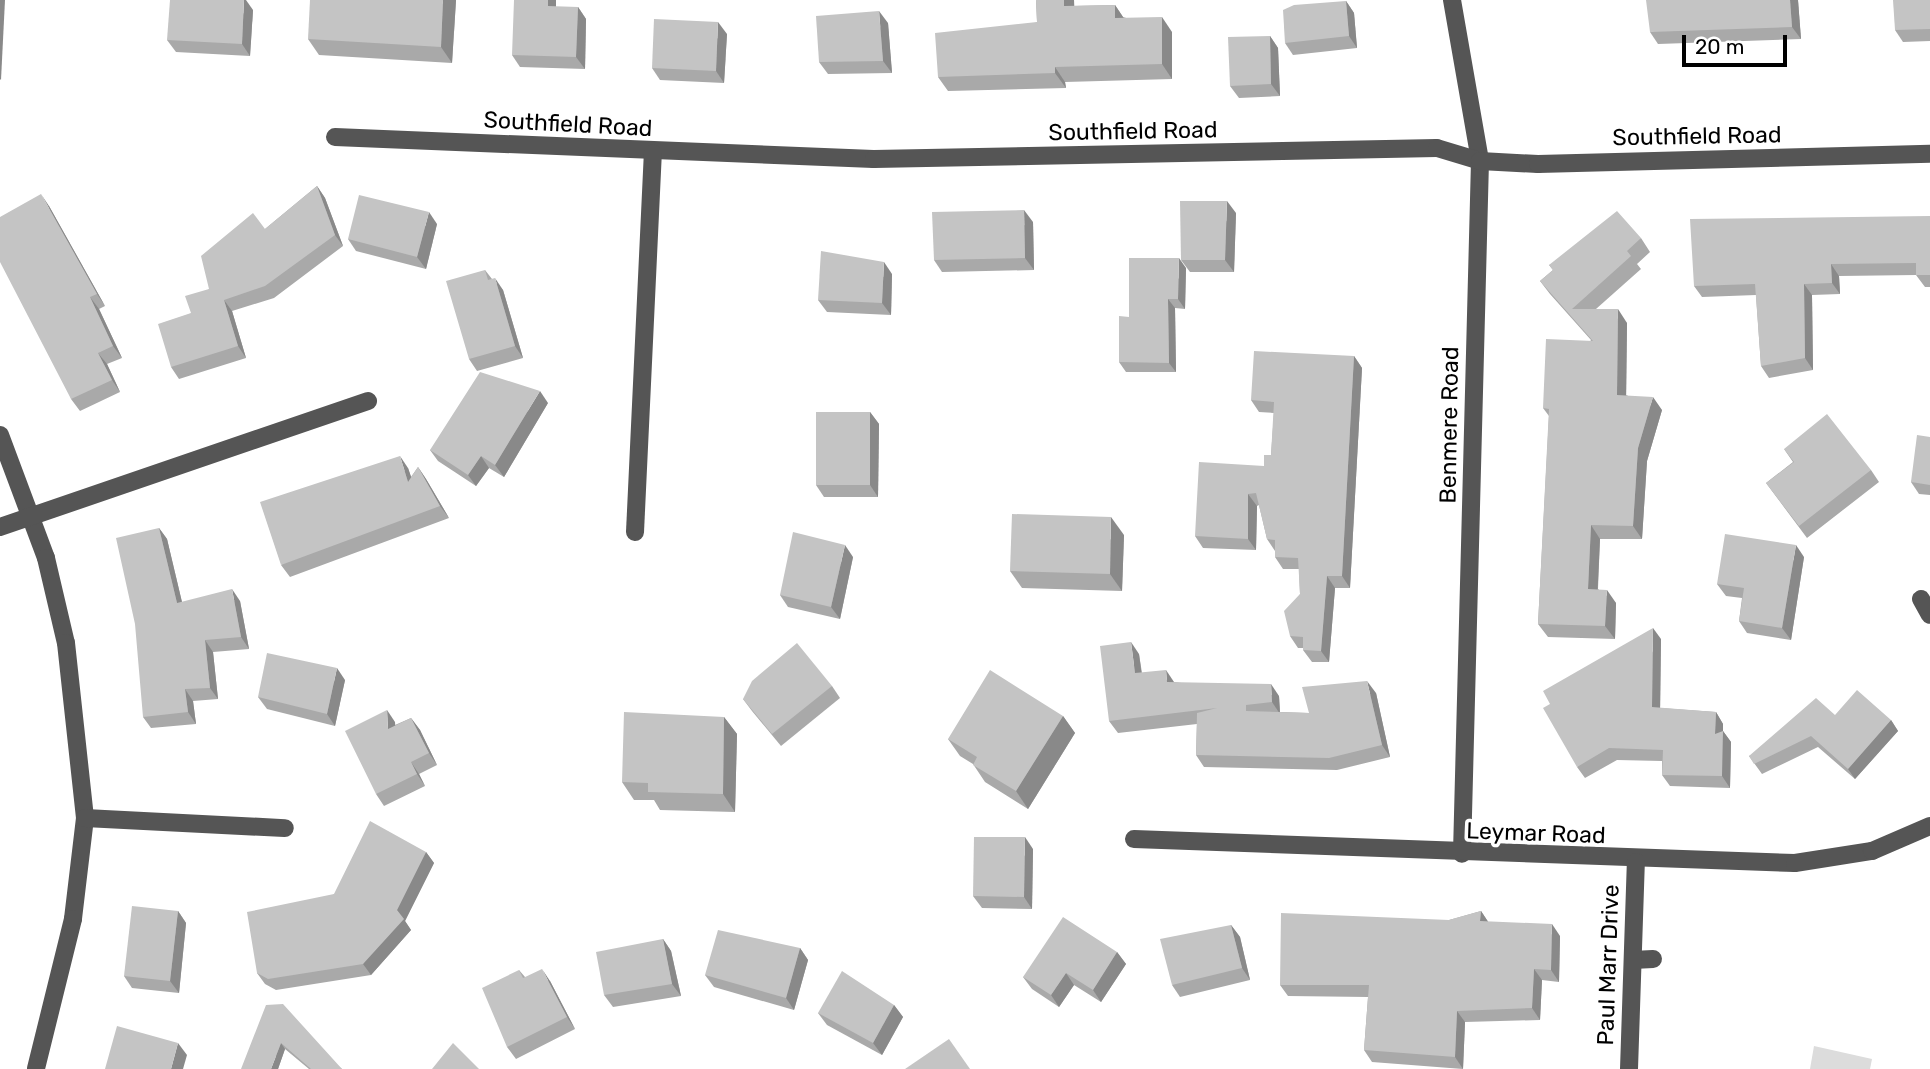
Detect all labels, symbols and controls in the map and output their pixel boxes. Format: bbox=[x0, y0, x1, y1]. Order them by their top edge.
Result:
scale bar bbox=[1685, 21, 1790, 65]
text: 20 m bbox=[1695, 34, 1744, 59]
street label: Southfield Road bbox=[483, 106, 653, 142]
street label: Southfield Road bbox=[1048, 116, 1218, 146]
street label: Southfield Road bbox=[1612, 121, 1782, 151]
street label: Benmere Road bbox=[1434, 346, 1464, 504]
street label: Leymar Road bbox=[1466, 817, 1606, 849]
street label: Paul Marr Drive bbox=[1591, 884, 1625, 1046]

